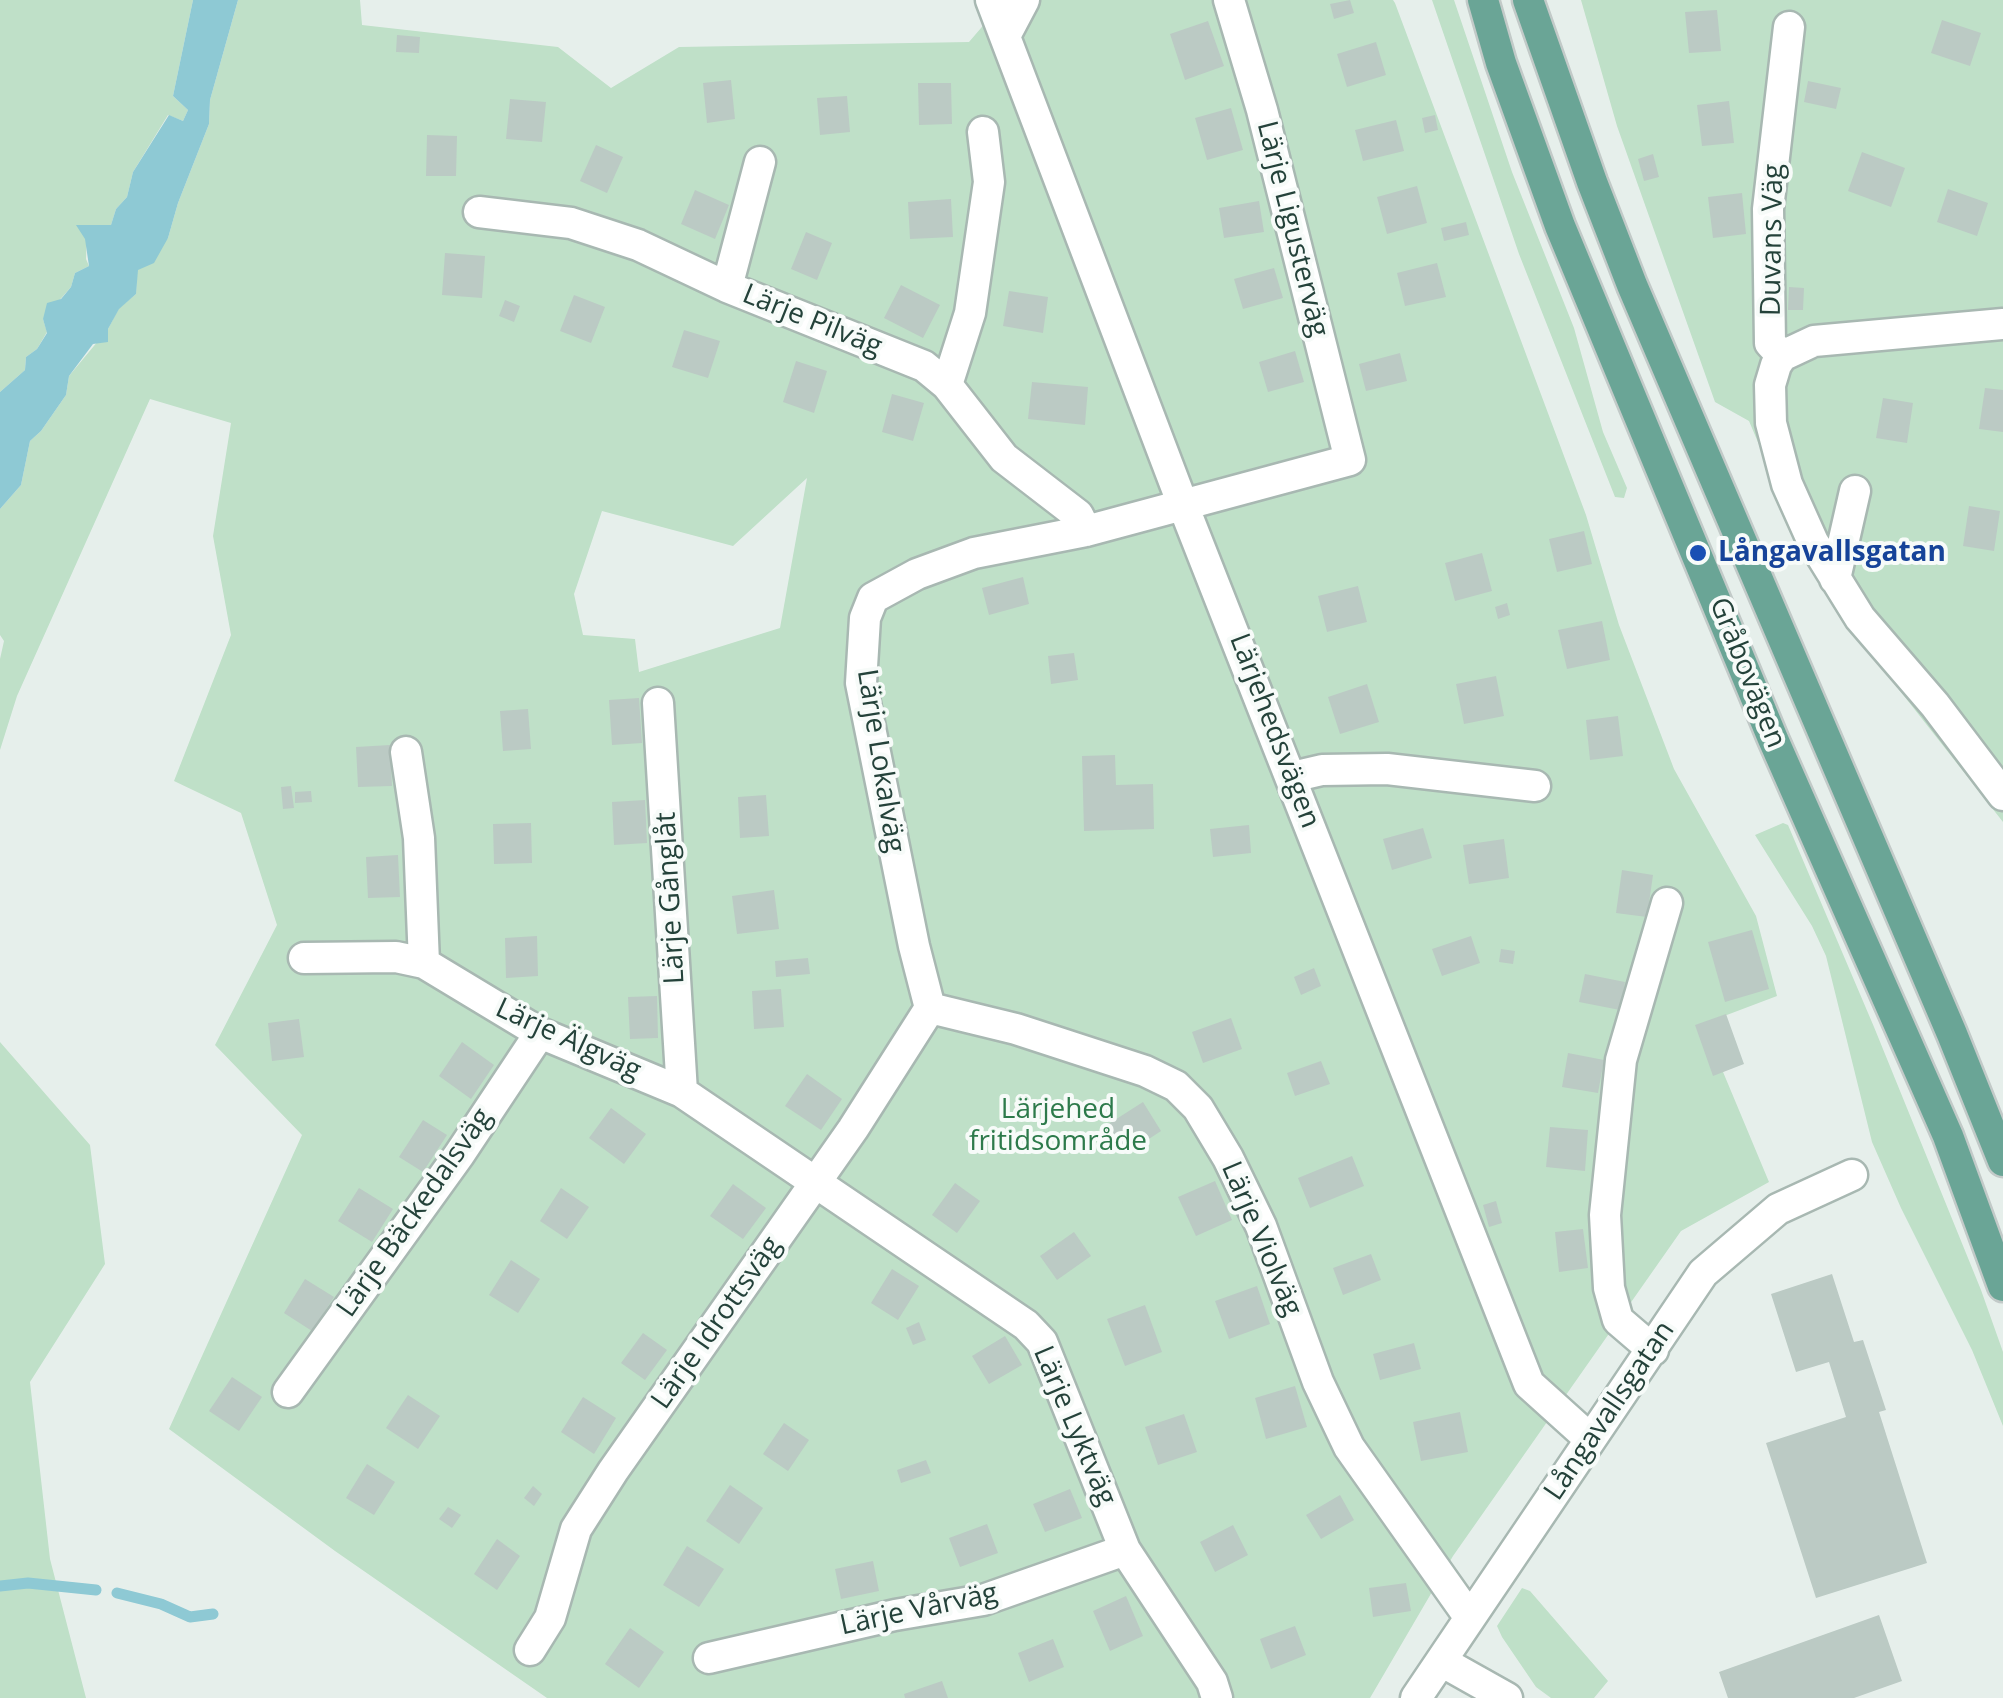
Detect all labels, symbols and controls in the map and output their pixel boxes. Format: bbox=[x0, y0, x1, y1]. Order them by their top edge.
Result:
street label: Lärje Ligusterväg bbox=[1249, 118, 1335, 340]
street label: Duvans Väg bbox=[1755, 164, 1791, 316]
street label: Lärje Pilväg bbox=[737, 278, 887, 364]
place label: Långavallsgatan bbox=[1718, 536, 1946, 570]
marker: Långavallsgatan bbox=[1687, 542, 1709, 564]
street label: Gråbovägen bbox=[1702, 593, 1792, 753]
street label: Lärjehedsvägen bbox=[1222, 629, 1326, 833]
street label: Lärje Lokalväg bbox=[849, 667, 911, 855]
street label: Lärje Gånglåt bbox=[650, 811, 692, 985]
street label: Lärje Älgväg bbox=[490, 992, 646, 1088]
park label: Lärjehed fritidsområde bbox=[969, 1093, 1147, 1159]
street label: Lärje Bäckedalsväg bbox=[330, 1102, 500, 1324]
street label: Lärje Violväg bbox=[1213, 1157, 1309, 1321]
street label: Lärje Idrottsväg bbox=[645, 1230, 789, 1416]
street label: Långavallsgatan bbox=[1538, 1315, 1682, 1507]
street label: Lärje Lyktväg bbox=[1025, 1341, 1123, 1511]
street label: Lärje Vårväg bbox=[837, 1577, 1001, 1643]

